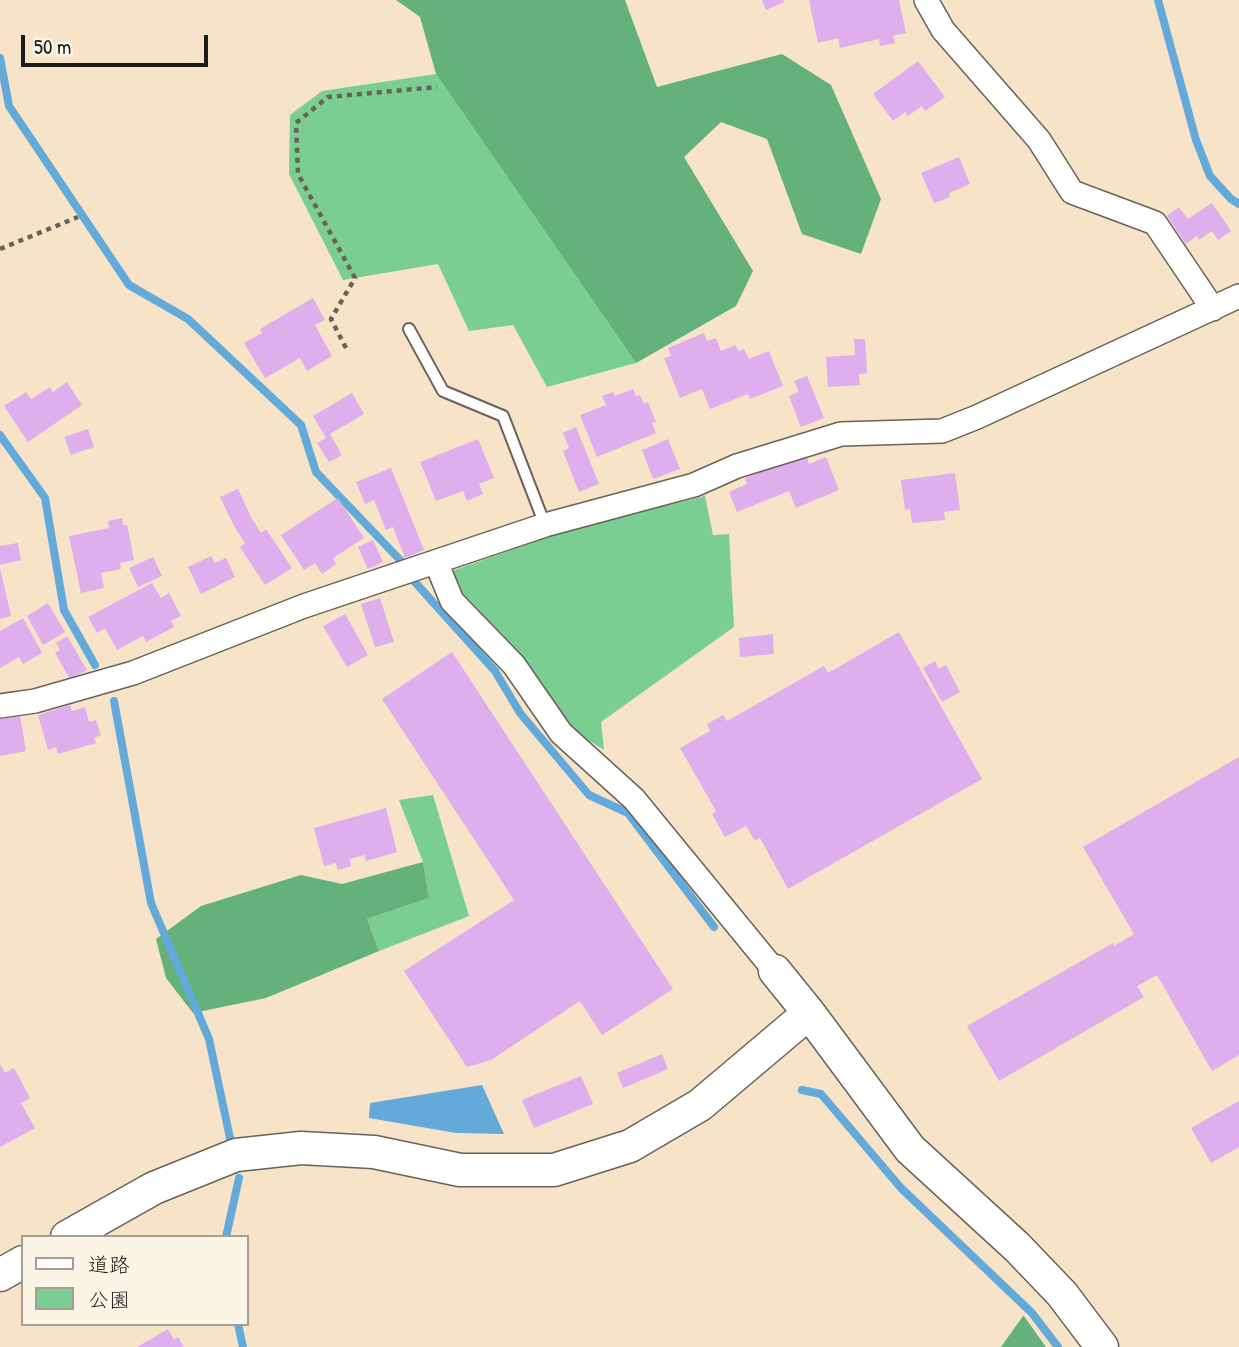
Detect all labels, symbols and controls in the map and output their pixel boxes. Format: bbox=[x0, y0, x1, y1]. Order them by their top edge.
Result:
scale bar bbox=[24, 21, 212, 65]
text: 50 m bbox=[34, 32, 71, 61]
legend bbox=[21, 1235, 248, 1326]
text: 道路 bbox=[88, 1250, 130, 1279]
text: 公園 bbox=[88, 1285, 130, 1314]

